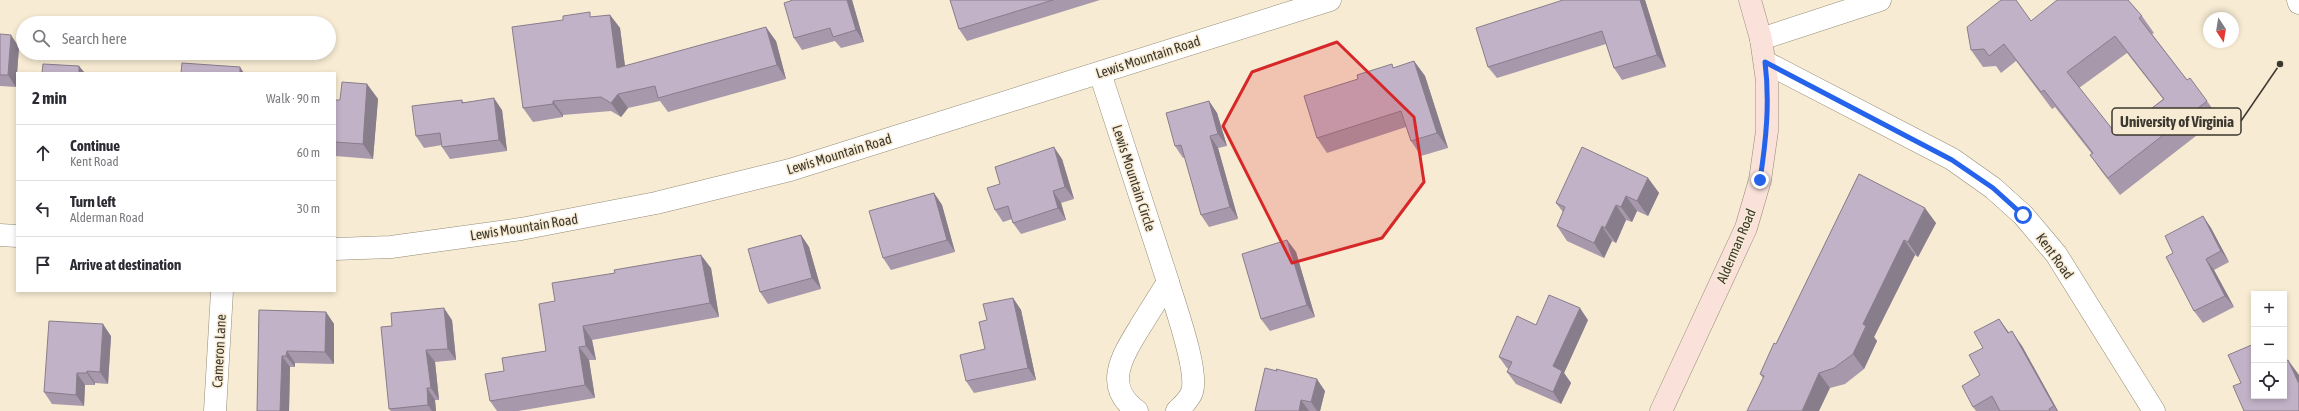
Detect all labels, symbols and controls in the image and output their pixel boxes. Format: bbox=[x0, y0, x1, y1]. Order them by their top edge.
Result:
north arrow bbox=[2203, 12, 2239, 48]
search box bbox=[16, 16, 336, 60]
icon: search bbox=[30, 27, 52, 49]
text: Search here bbox=[62, 30, 127, 47]
street label: Lewis Mountain Road bbox=[1094, 33, 1202, 81]
text: 2 min bbox=[32, 88, 67, 108]
text: Walk · 90 m bbox=[266, 91, 320, 106]
callout: University of Virginia bbox=[2112, 108, 2241, 135]
text: University of Virginia bbox=[2120, 113, 2234, 130]
street label: Lewis Mountain Circle bbox=[1109, 123, 1159, 233]
street label: Lewis Mountain Road bbox=[785, 130, 893, 178]
text: Continue bbox=[70, 137, 120, 154]
icon: ahead bbox=[32, 142, 54, 164]
text: 60 m bbox=[297, 145, 320, 160]
text: Kent Road bbox=[70, 154, 119, 169]
route end bbox=[1751, 171, 1769, 189]
text: Turn left bbox=[70, 193, 116, 210]
icon: left bbox=[32, 198, 54, 220]
text: 30 m bbox=[297, 201, 320, 216]
street label: Alderman Road bbox=[1713, 206, 1759, 286]
route start bbox=[2014, 206, 2032, 224]
text: Alderman Road bbox=[70, 210, 144, 225]
street label: Lewis Mountain Road bbox=[469, 211, 579, 243]
street label: Kent Road bbox=[2033, 230, 2077, 282]
icon: arrive bbox=[32, 254, 54, 276]
text: Arrive at destination bbox=[70, 256, 181, 273]
map controls bbox=[2251, 291, 2287, 399]
button: + bbox=[2251, 291, 2287, 327]
street label: Cameron Lane bbox=[209, 314, 229, 388]
button: − bbox=[2251, 327, 2287, 363]
button: locate bbox=[2251, 363, 2287, 399]

